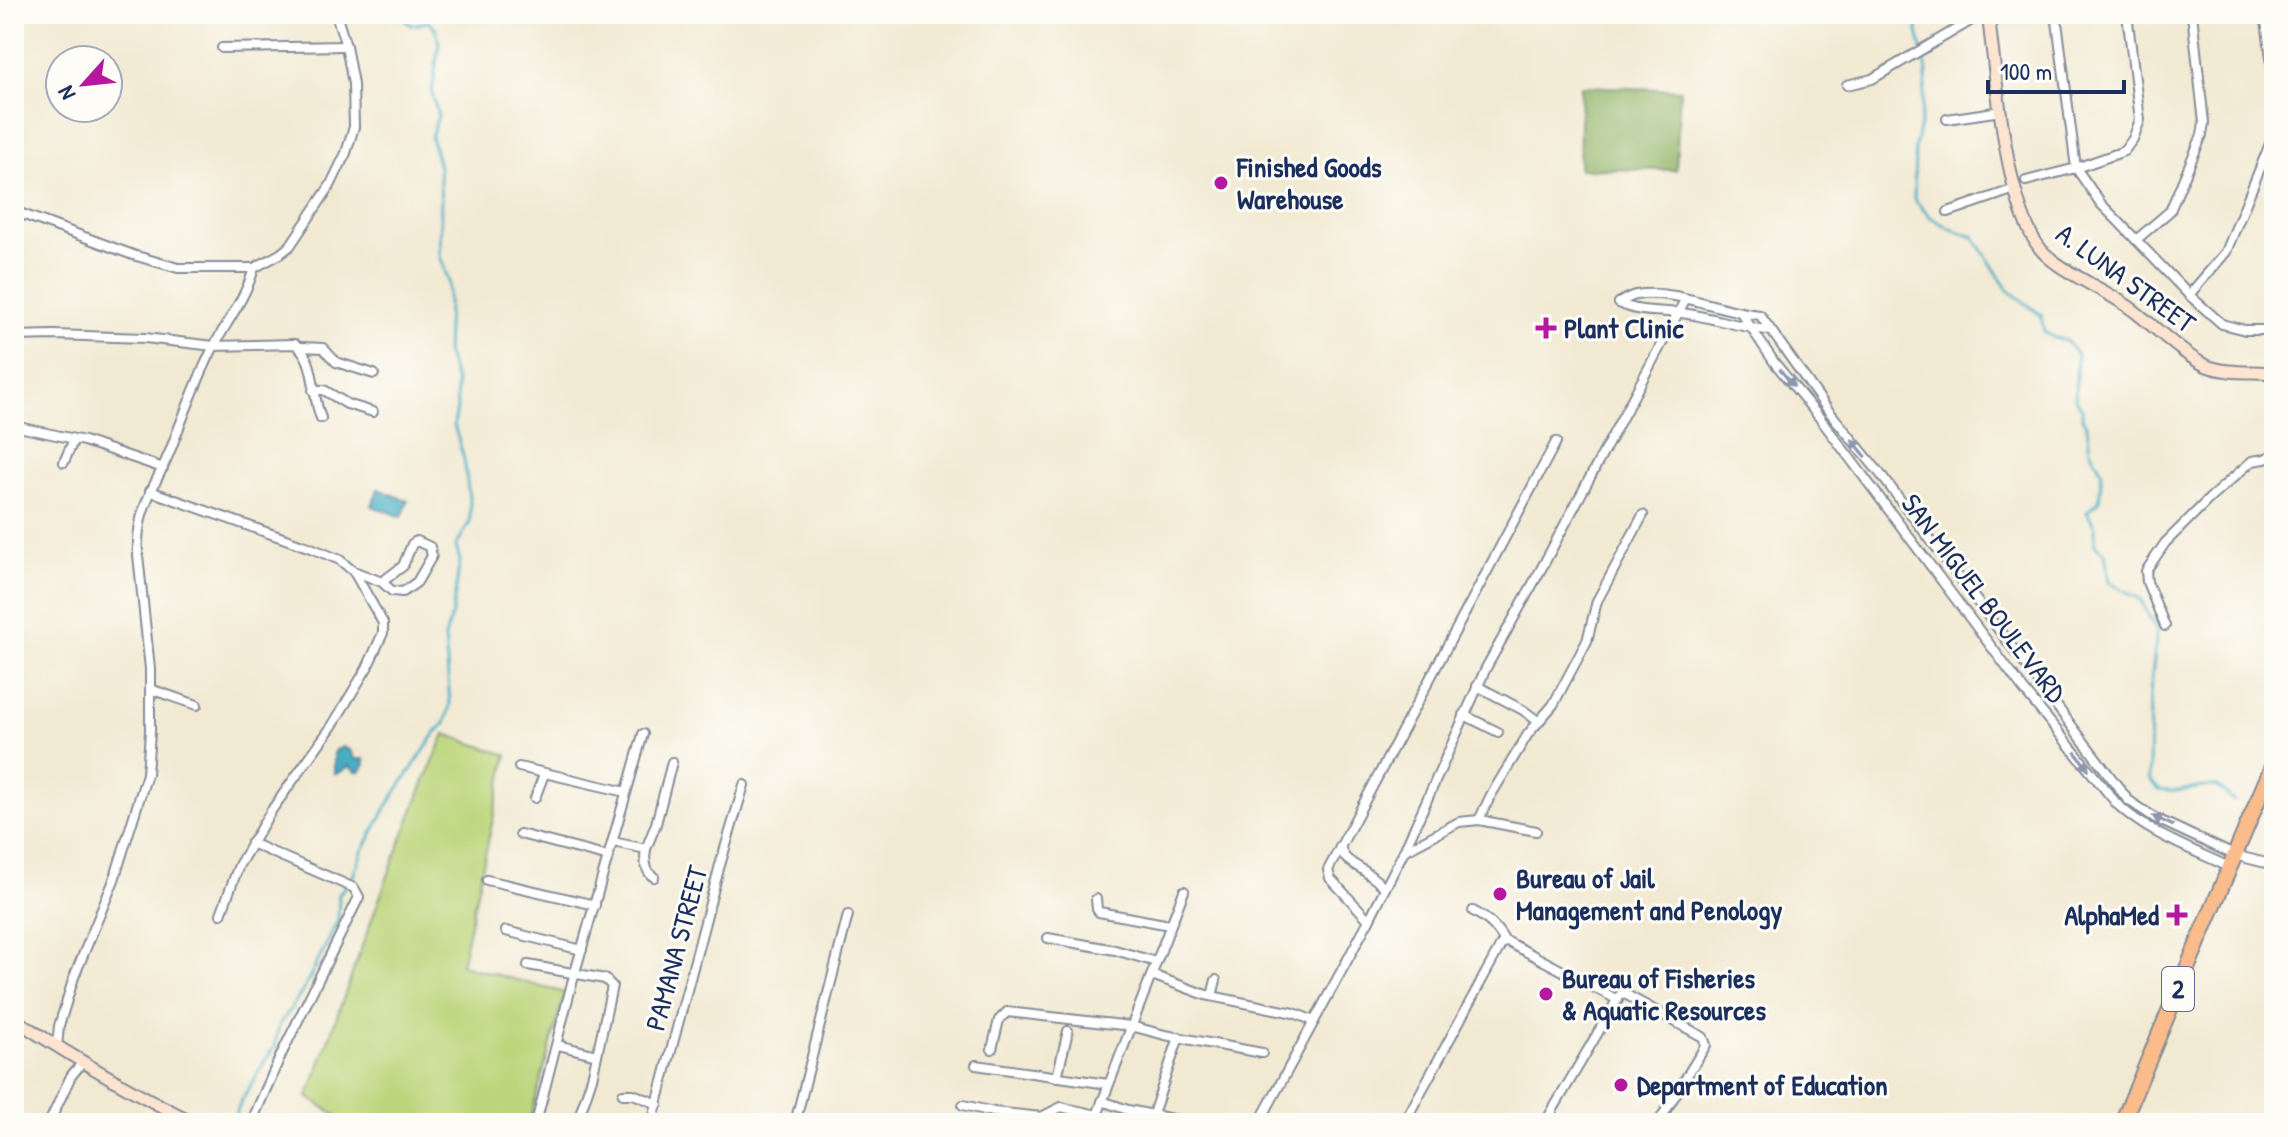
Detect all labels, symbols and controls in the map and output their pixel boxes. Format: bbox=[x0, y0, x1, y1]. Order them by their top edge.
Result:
north arrow bbox=[44, 44, 124, 124]
scale bar bbox=[1988, 44, 2124, 94]
text: 100 m bbox=[2000, 55, 2052, 87]
text: N bbox=[50, 81, 82, 105]
place label: Finished Goods Warehouse bbox=[1236, 148, 1382, 218]
marker: Finished Goods Warehouse bbox=[1212, 174, 1230, 192]
street label: A. LUNA STREET bbox=[2049, 215, 2204, 342]
place label: Plant Clinic bbox=[1564, 309, 1685, 347]
marker: Plant Clinic bbox=[1535, 317, 1557, 339]
one-way arrow bbox=[1778, 368, 1794, 388]
one-way arrow bbox=[1851, 439, 1868, 459]
street label: SAN MIGUEL BOULEVARD bbox=[1893, 486, 2076, 711]
one-way arrow bbox=[2074, 751, 2090, 771]
one-way arrow bbox=[2151, 815, 2175, 828]
place label: Bureau of Jail Management and Penology bbox=[1516, 859, 1783, 930]
street label: PAMANA STREET bbox=[636, 861, 716, 1035]
marker: Bureau of Jail Management and Penology bbox=[1491, 885, 1509, 903]
place label: AlphaMed bbox=[2064, 896, 2159, 935]
marker: AlphaMed bbox=[2166, 904, 2188, 926]
place label: Bureau of Fisheries & Aquatic Resources bbox=[1562, 959, 1766, 1030]
road number: 2 bbox=[2162, 967, 2194, 1011]
marker: Bureau of Fisheries & Aquatic Resources bbox=[1537, 985, 1555, 1003]
place label: Department of Education bbox=[1637, 1066, 1888, 1105]
marker: Department of Education bbox=[1612, 1076, 1630, 1094]

